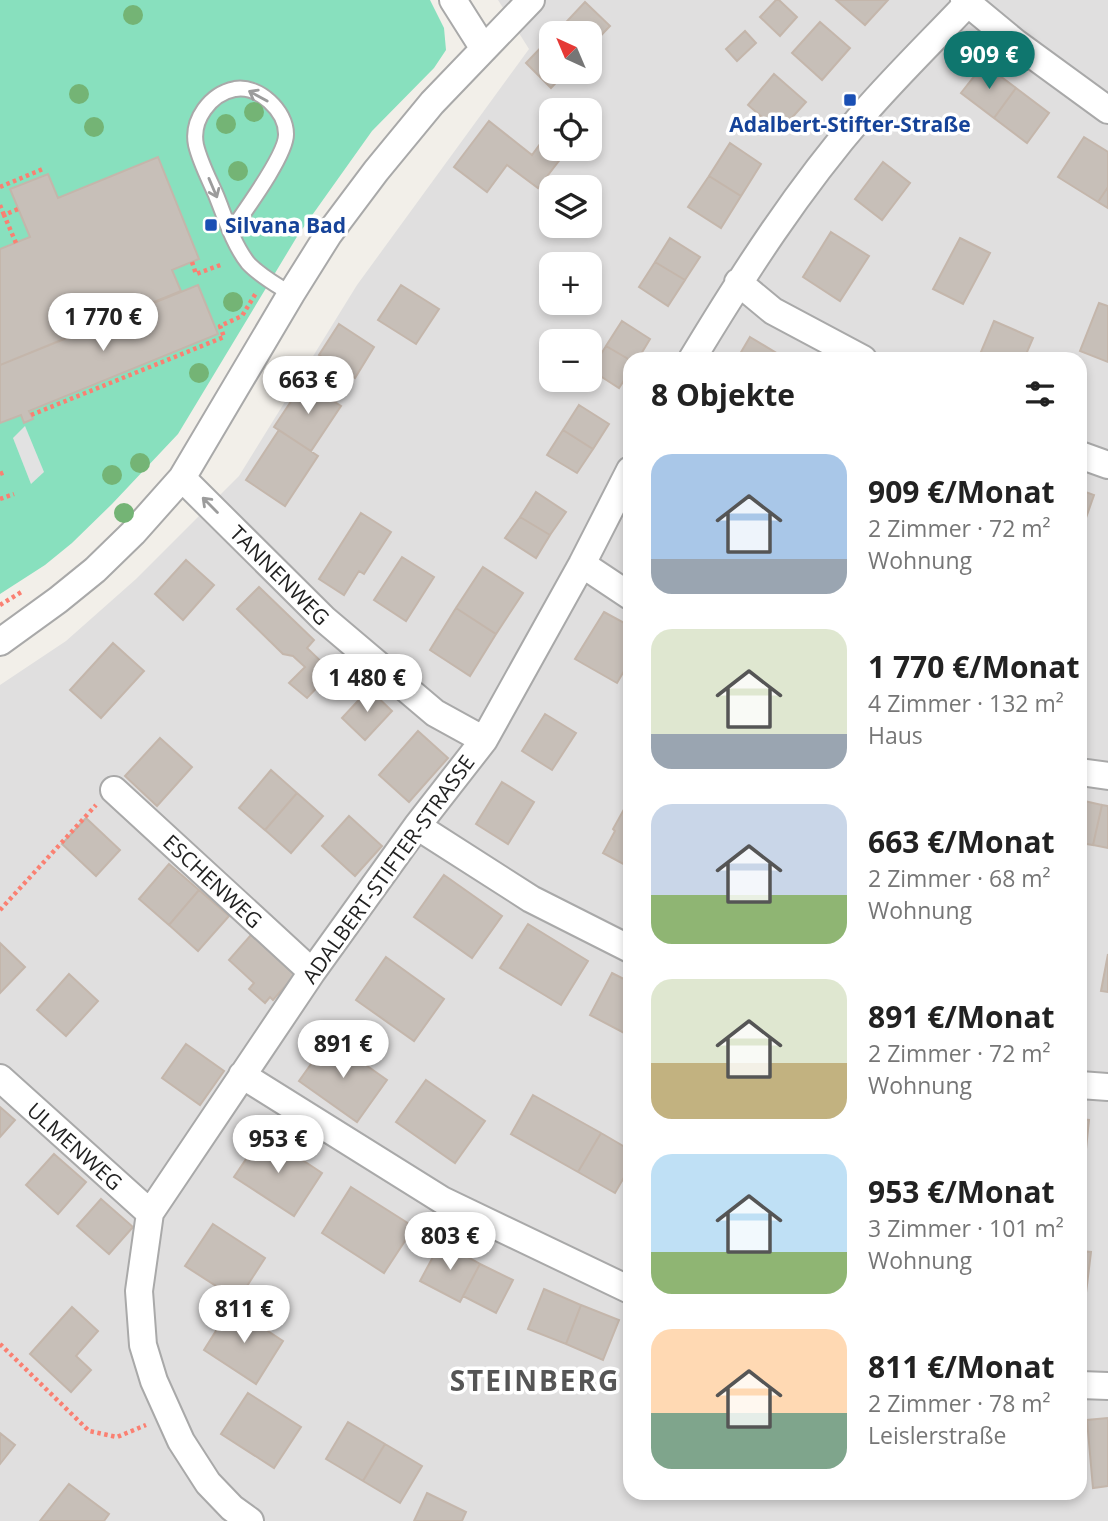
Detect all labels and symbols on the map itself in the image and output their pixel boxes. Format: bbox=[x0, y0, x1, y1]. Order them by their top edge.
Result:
north arrow bbox=[539, 21, 602, 84]
pin: 909 € bbox=[940, 32, 1038, 91]
one-way arrow bbox=[248, 89, 268, 103]
marker: Adalbert-Stifter-Straße bbox=[842, 92, 858, 108]
place label: Adalbert-Stifter-Straße bbox=[729, 110, 971, 138]
one-way arrow bbox=[207, 176, 220, 198]
place label: Silvana Bad bbox=[225, 211, 346, 239]
marker: Silvana Bad bbox=[203, 217, 219, 233]
pin: 1 770 € bbox=[38, 294, 168, 353]
pin: 663 € bbox=[259, 356, 357, 416]
one-way arrow bbox=[202, 497, 219, 514]
street label: TANNENWEG bbox=[224, 519, 336, 631]
pin: 1 480 € bbox=[302, 654, 432, 714]
street label: ADALBERT-STIFTER-STRASSE bbox=[296, 749, 480, 989]
street label: ESCHENWEG bbox=[157, 828, 269, 934]
pin: 891 € bbox=[294, 1020, 392, 1080]
street label: ULMENWEG bbox=[21, 1096, 129, 1196]
pin: 953 € bbox=[229, 1116, 327, 1175]
pin: 803 € bbox=[401, 1212, 499, 1272]
pin: 811 € bbox=[195, 1286, 293, 1345]
district label: STEINBERG bbox=[450, 1361, 620, 1399]

